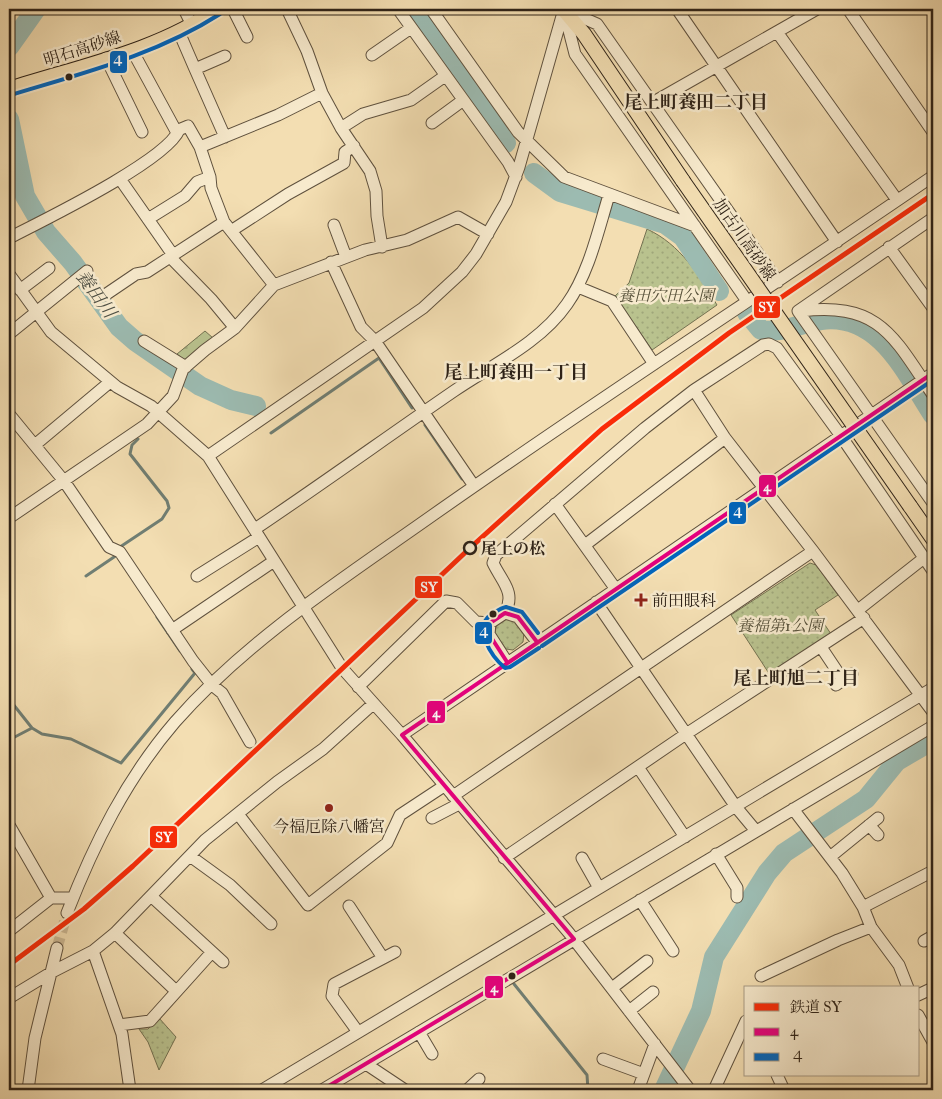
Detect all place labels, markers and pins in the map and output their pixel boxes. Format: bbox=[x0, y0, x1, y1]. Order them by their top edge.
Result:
unlabelled marker bbox=[64, 72, 74, 82]
place label: 尾上の松 bbox=[481, 539, 545, 559]
marker: 尾上の松 bbox=[463, 541, 477, 555]
place label: 前田眼科 bbox=[652, 591, 716, 611]
marker: 前田眼科 bbox=[634, 593, 648, 607]
unlabelled marker bbox=[488, 609, 498, 619]
marker: 今福厄除八幡宮 bbox=[323, 802, 335, 814]
place label: 今福厄除八幡宮 bbox=[273, 817, 385, 837]
unlabelled marker bbox=[507, 971, 517, 981]

